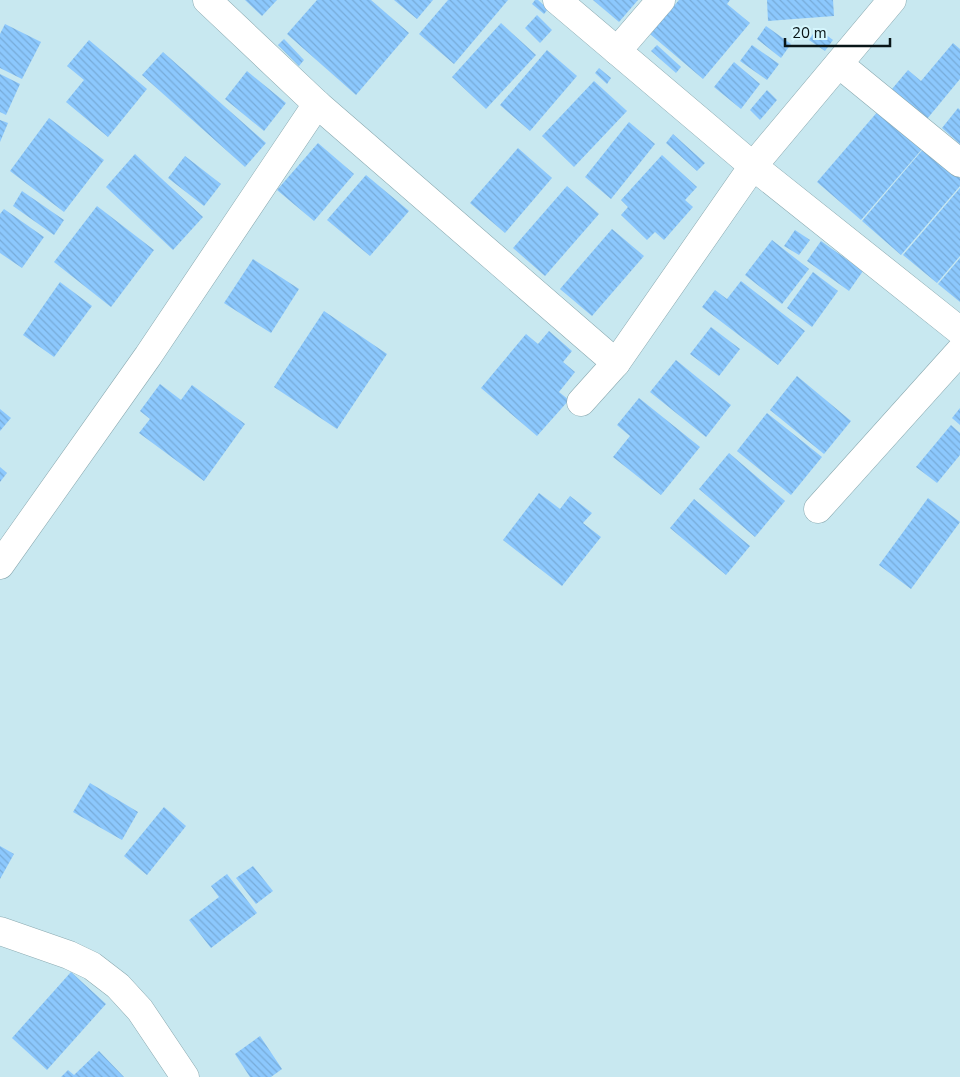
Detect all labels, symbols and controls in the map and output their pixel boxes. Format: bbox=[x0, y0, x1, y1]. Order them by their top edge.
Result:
scale bar bbox=[785, 15, 890, 47]
text: 20 m bbox=[792, 23, 827, 43]

